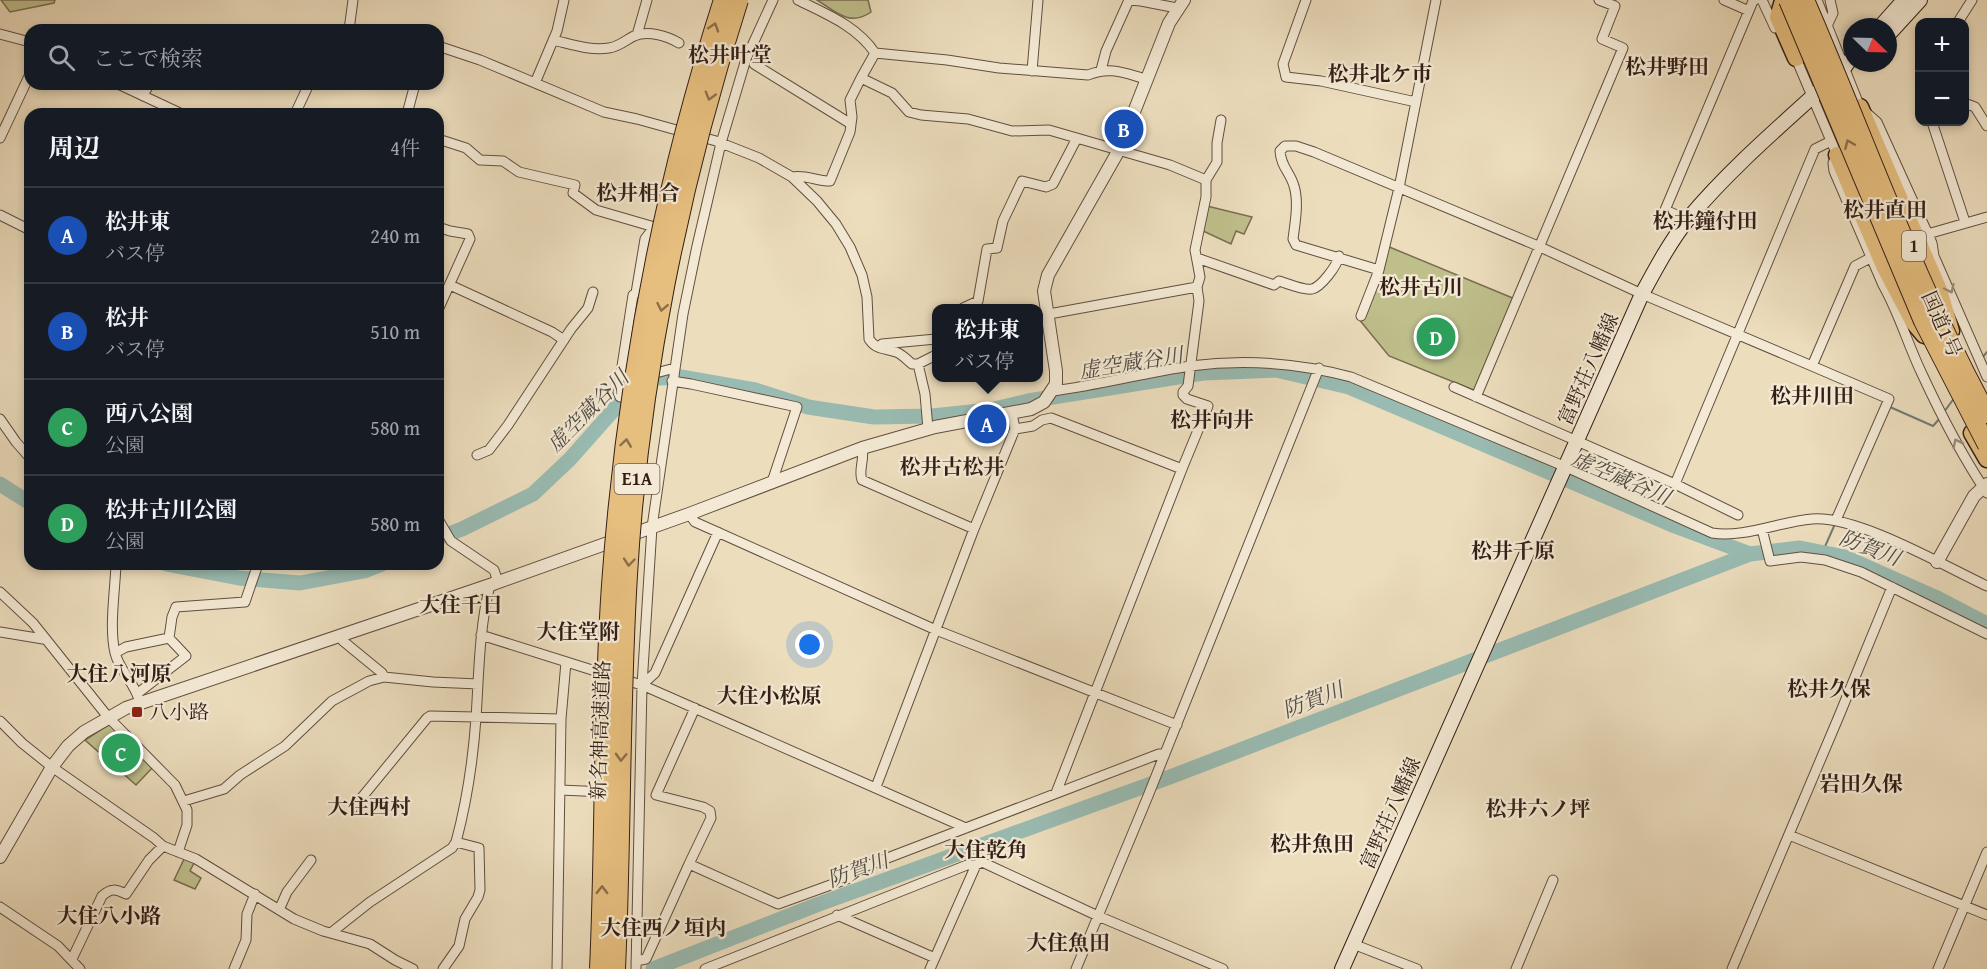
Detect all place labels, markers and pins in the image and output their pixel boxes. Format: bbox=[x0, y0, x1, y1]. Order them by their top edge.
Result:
pin: B bbox=[1104, 106, 1144, 152]
pin: D bbox=[1416, 314, 1456, 360]
pin: A bbox=[968, 402, 1006, 446]
place label: 八小路 bbox=[149, 697, 209, 726]
marker: 八小路 bbox=[130, 705, 144, 719]
pin: C bbox=[102, 730, 140, 776]

